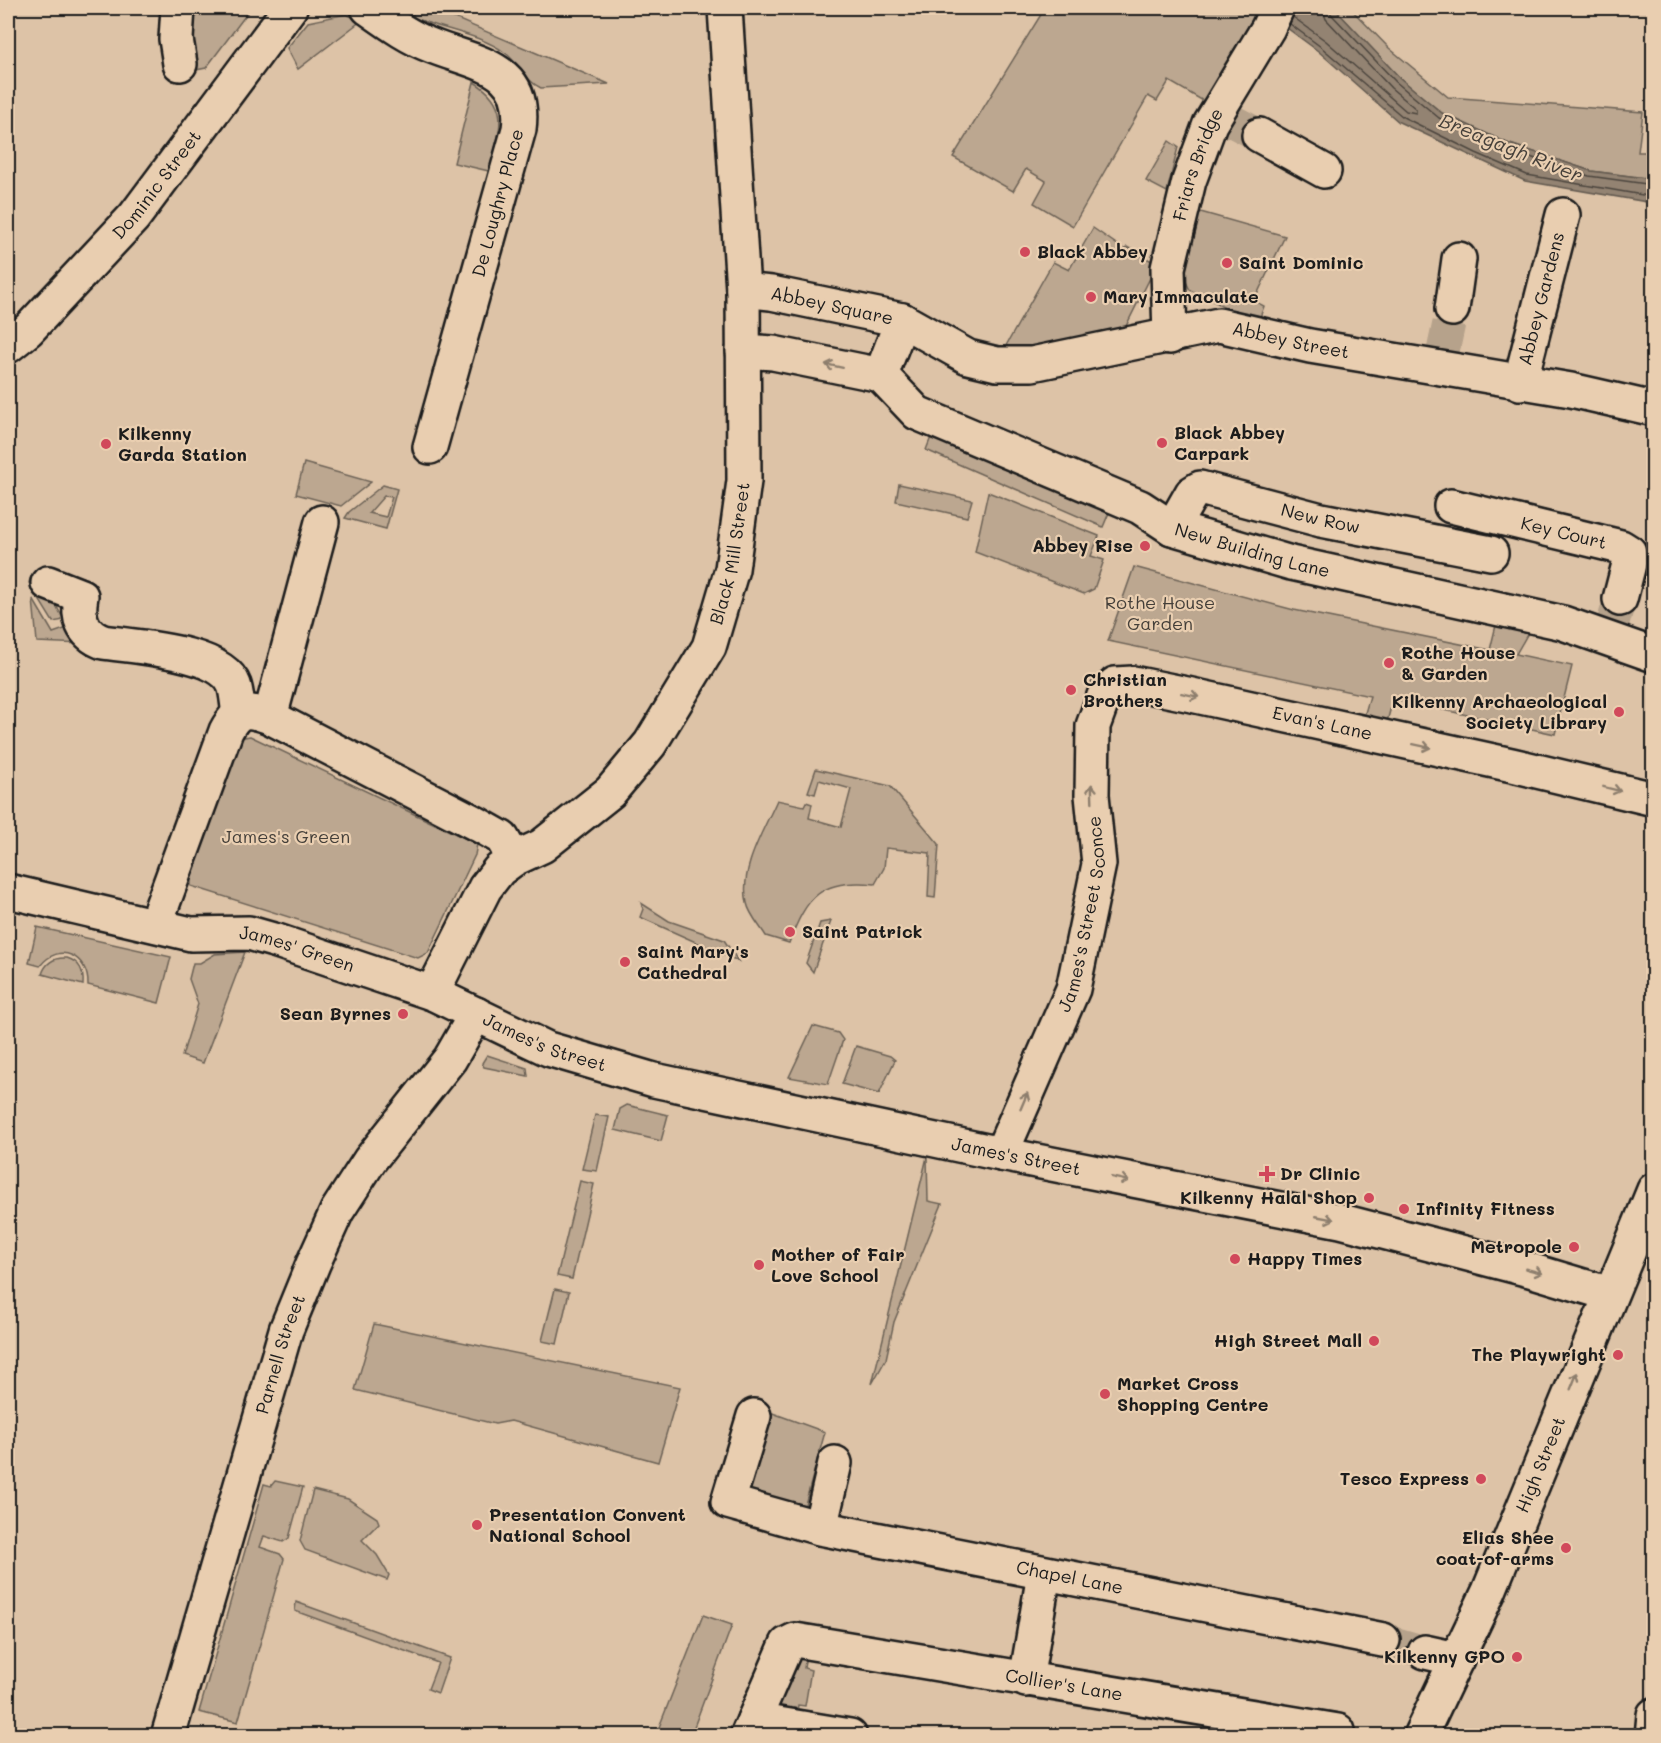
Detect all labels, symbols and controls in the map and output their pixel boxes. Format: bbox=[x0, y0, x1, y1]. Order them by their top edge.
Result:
street label: Friars Bridge bbox=[1167, 103, 1228, 223]
water label: Breagagh River bbox=[1436, 106, 1587, 188]
street label: Dominic Street bbox=[106, 125, 206, 244]
street label: De Loughry Place bbox=[466, 126, 528, 279]
street label: Abbey Gardens bbox=[1512, 229, 1569, 368]
place label: Black Abbey bbox=[1037, 239, 1148, 263]
marker: Black Abbey bbox=[1018, 245, 1032, 259]
place label: Saint Dominic bbox=[1239, 250, 1364, 274]
marker: Saint Dominic bbox=[1220, 256, 1234, 270]
street label: Abbey Square bbox=[769, 280, 896, 330]
place label: Mary Immaculate bbox=[1103, 284, 1259, 308]
marker: Mary Immaculate bbox=[1084, 290, 1098, 304]
street label: Abbey Street bbox=[1230, 315, 1351, 363]
one-way arrow bbox=[825, 360, 845, 371]
place label: Black Abbey Carpark bbox=[1174, 420, 1285, 465]
place label: Kilkenny Garda Station bbox=[118, 421, 247, 466]
marker: Black Abbey Carpark bbox=[1155, 436, 1169, 450]
marker: Kilkenny Garda Station bbox=[99, 437, 113, 451]
street label: Black Mill Street bbox=[703, 481, 755, 627]
street label: New Row bbox=[1278, 497, 1362, 538]
street label: Key Court bbox=[1519, 510, 1609, 554]
street label: New Building Lane bbox=[1172, 516, 1332, 582]
place label: Abbey Rise bbox=[1032, 533, 1133, 557]
marker: Abbey Rise bbox=[1138, 539, 1152, 553]
park label: Rothe House Garden bbox=[1105, 590, 1215, 635]
place label: Rothe House & Garden bbox=[1401, 640, 1516, 685]
marker: Rothe House & Garden bbox=[1382, 656, 1396, 670]
place label: Christian Brothers bbox=[1083, 667, 1167, 712]
marker: Christian Brothers bbox=[1064, 683, 1078, 697]
place label: Kilkenny Archaeological Society Library bbox=[1392, 689, 1607, 734]
one-way arrow bbox=[1180, 690, 1200, 701]
street label: Evan's Lane bbox=[1271, 700, 1375, 745]
marker: Kilkenny Archaeological Society Library bbox=[1612, 705, 1626, 719]
one-way arrow bbox=[1412, 740, 1431, 752]
one-way arrow bbox=[1087, 784, 1098, 804]
one-way arrow bbox=[1602, 784, 1621, 796]
street label: James's Street Sconce bbox=[1051, 815, 1110, 1015]
park label: James's Green bbox=[222, 824, 350, 848]
place label: Saint Patrick bbox=[802, 919, 922, 943]
street label: James' Green bbox=[239, 920, 358, 977]
marker: Saint Patrick bbox=[783, 925, 797, 939]
place label: Saint Mary's Cathedral bbox=[637, 939, 749, 984]
marker: Saint Mary's Cathedral bbox=[618, 955, 632, 969]
place label: Sean Byrnes bbox=[280, 1001, 391, 1025]
street label: James's Street bbox=[479, 1006, 609, 1076]
marker: Sean Byrnes bbox=[396, 1007, 410, 1021]
one-way arrow bbox=[1019, 1092, 1030, 1110]
street label: James's Street bbox=[950, 1131, 1083, 1180]
place label: Dr Clinic bbox=[1280, 1161, 1360, 1185]
marker: Dr Clinic bbox=[1258, 1165, 1276, 1183]
one-way arrow bbox=[1109, 1174, 1129, 1185]
place label: Kilkenny Halal Shop bbox=[1180, 1185, 1357, 1209]
marker: Kilkenny Halal Shop bbox=[1362, 1191, 1376, 1205]
place label: Infinity Fitness bbox=[1416, 1196, 1555, 1220]
marker: Infinity Fitness bbox=[1397, 1202, 1411, 1216]
one-way arrow bbox=[1314, 1213, 1334, 1224]
place label: Metropole bbox=[1471, 1234, 1562, 1258]
marker: Metropole bbox=[1567, 1240, 1581, 1254]
place label: Mother of Fair Love School bbox=[771, 1242, 905, 1287]
place label: Happy Times bbox=[1247, 1246, 1362, 1270]
marker: Happy Times bbox=[1228, 1252, 1242, 1266]
marker: Mother of Fair Love School bbox=[752, 1258, 766, 1272]
one-way arrow bbox=[1524, 1266, 1543, 1277]
street label: Parnell Street bbox=[249, 1290, 310, 1417]
place label: High Street Mall bbox=[1214, 1328, 1362, 1352]
marker: High Street Mall bbox=[1367, 1334, 1381, 1348]
place label: The Playwright bbox=[1471, 1342, 1606, 1366]
marker: The Playwright bbox=[1611, 1348, 1625, 1362]
place label: Market Cross Shopping Centre bbox=[1117, 1371, 1269, 1416]
one-way arrow bbox=[1569, 1373, 1580, 1391]
marker: Market Cross Shopping Centre bbox=[1098, 1387, 1112, 1401]
street label: High Street bbox=[1509, 1413, 1571, 1516]
place label: Tesco Express bbox=[1340, 1466, 1469, 1490]
marker: Tesco Express bbox=[1474, 1472, 1488, 1486]
place label: Presentation Convent National School bbox=[489, 1502, 686, 1547]
marker: Presentation Convent National School bbox=[470, 1518, 484, 1532]
place label: Elias Shee coat-of-arms bbox=[1436, 1525, 1554, 1570]
marker: Elias Shee coat-of-arms bbox=[1559, 1541, 1573, 1555]
street label: Chapel Lane bbox=[1014, 1554, 1125, 1599]
place label: Kilkenny GPO bbox=[1384, 1644, 1505, 1668]
marker: Kilkenny GPO bbox=[1510, 1650, 1524, 1664]
street label: Collier's Lane bbox=[1004, 1662, 1125, 1706]

